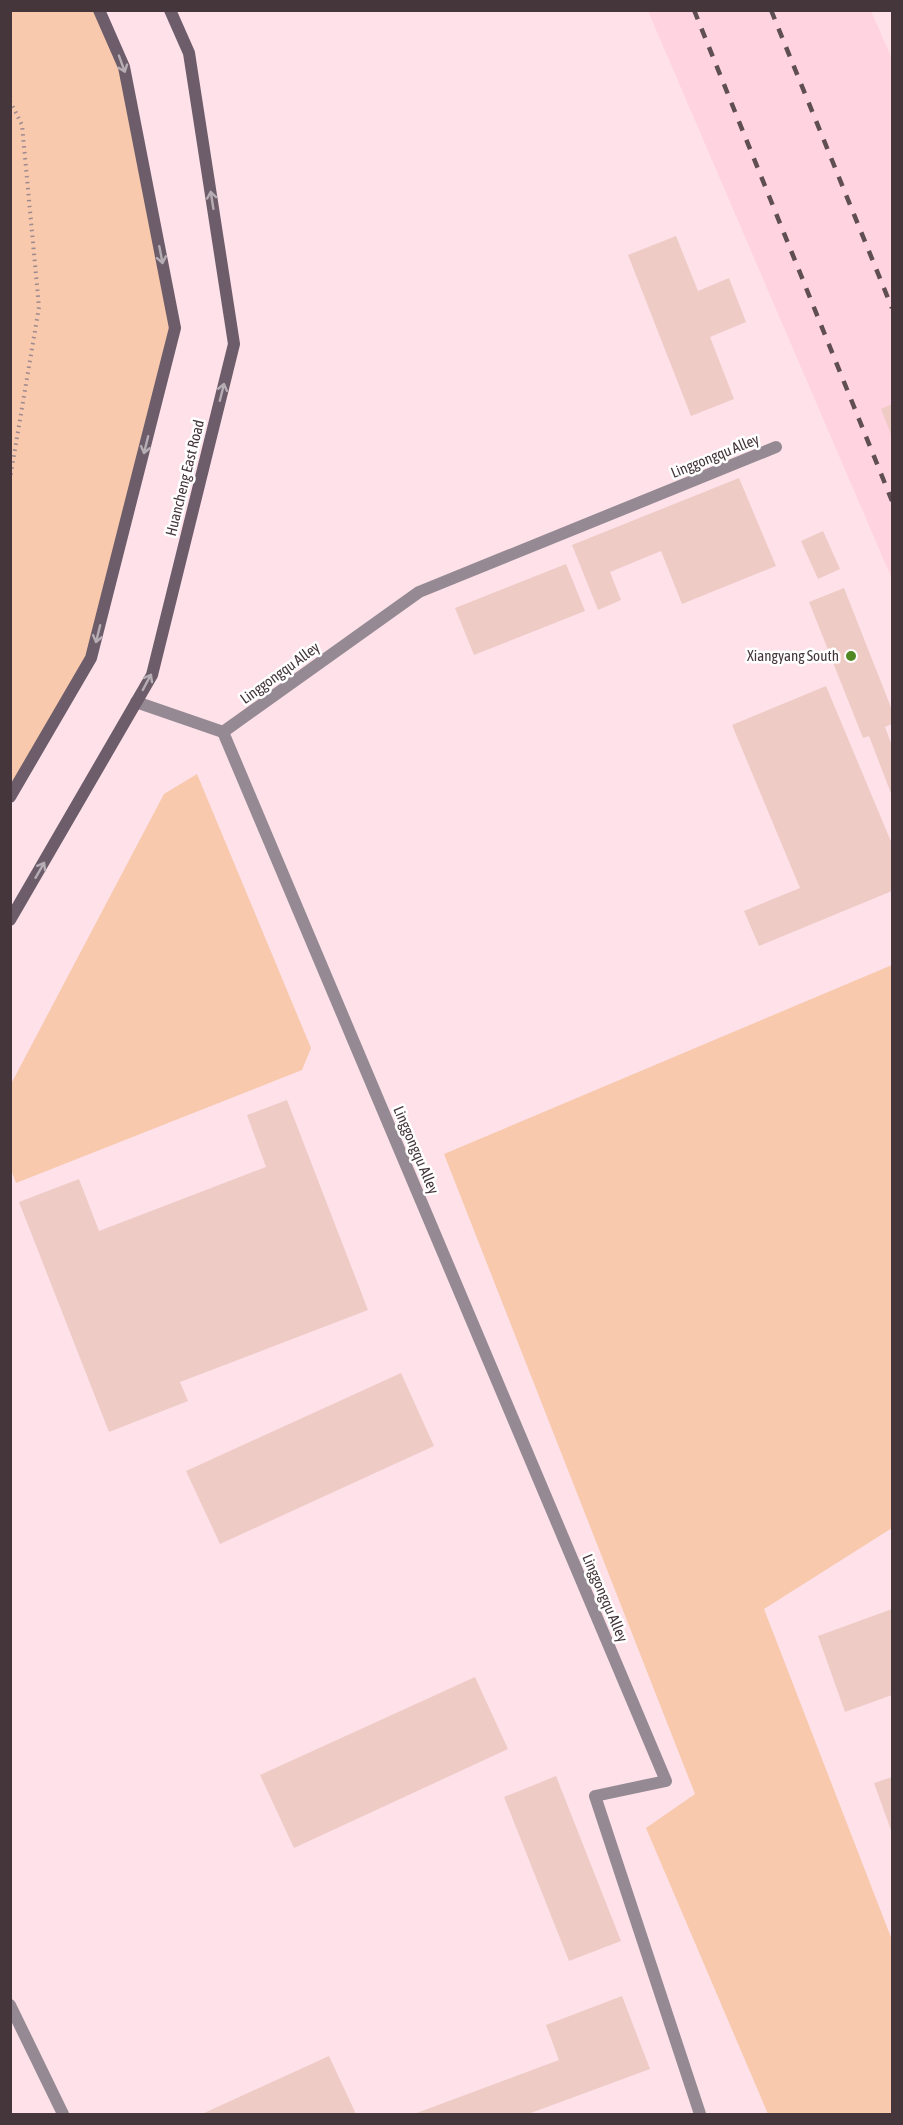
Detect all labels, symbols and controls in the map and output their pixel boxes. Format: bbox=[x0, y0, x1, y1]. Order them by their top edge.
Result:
one-way arrow bbox=[117, 54, 128, 73]
one-way arrow bbox=[206, 191, 217, 211]
one-way arrow bbox=[156, 245, 167, 264]
one-way arrow bbox=[217, 383, 229, 402]
street label: Huancheng East Road bbox=[162, 418, 207, 538]
street label: Linggongqu Alley bbox=[668, 430, 761, 481]
one-way arrow bbox=[139, 435, 151, 454]
one-way arrow bbox=[91, 624, 103, 643]
street label: Linggongqu Alley bbox=[237, 638, 323, 707]
place label: Xiangyang South bbox=[747, 647, 839, 664]
marker: Xiangyang South bbox=[844, 649, 858, 663]
one-way arrow bbox=[142, 674, 153, 692]
one-way arrow bbox=[34, 862, 46, 879]
street label: Linggongqu Alley bbox=[390, 1103, 443, 1196]
street label: Linggongqu Alley bbox=[579, 1551, 632, 1644]

